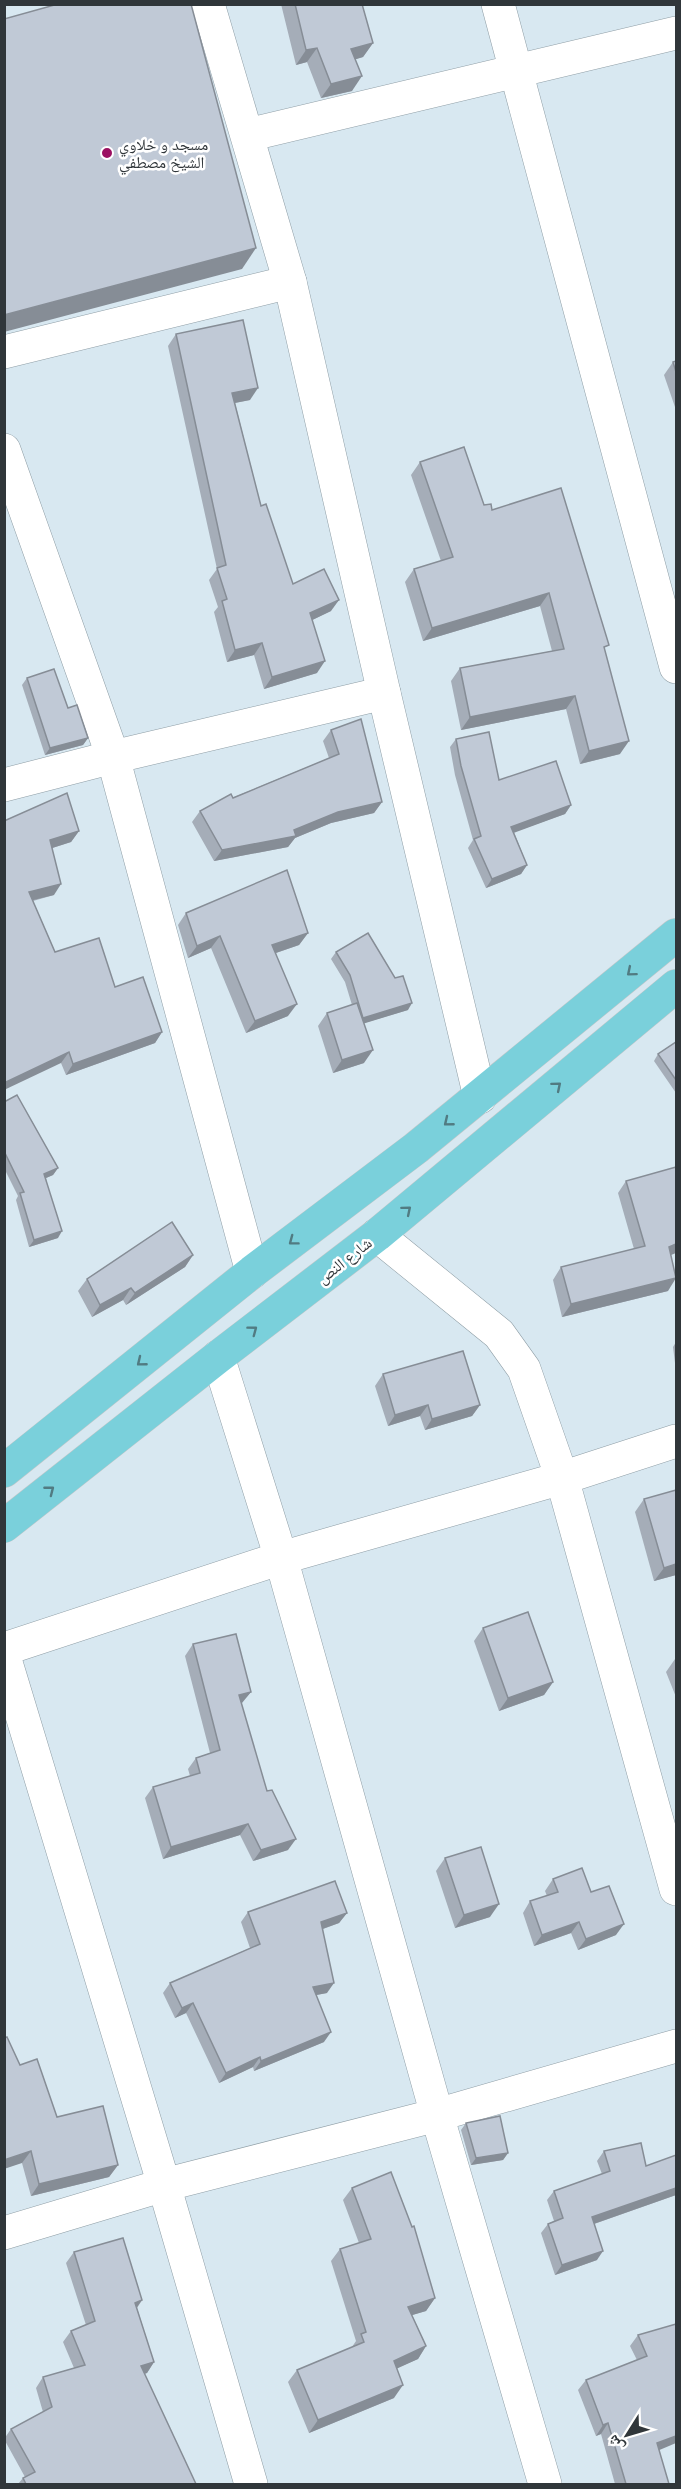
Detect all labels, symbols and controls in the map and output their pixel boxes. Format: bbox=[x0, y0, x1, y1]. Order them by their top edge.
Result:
place label: مسجد و خلاوي الشيخ مصطفي bbox=[119, 133, 208, 175]
marker: مسجد و خلاوي الشيخ مصطفي bbox=[100, 146, 114, 160]
one-way arrow bbox=[627, 965, 638, 976]
one-way arrow bbox=[550, 1082, 561, 1093]
one-way arrow bbox=[444, 1115, 455, 1126]
one-way arrow bbox=[400, 1206, 411, 1217]
street label: شارع النص bbox=[312, 1232, 376, 1288]
one-way arrow bbox=[289, 1233, 300, 1244]
one-way arrow bbox=[246, 1326, 257, 1337]
one-way arrow bbox=[136, 1354, 147, 1365]
one-way arrow bbox=[44, 1486, 55, 1497]
north arrow bbox=[597, 2405, 657, 2465]
text: ش bbox=[601, 2431, 629, 2457]

